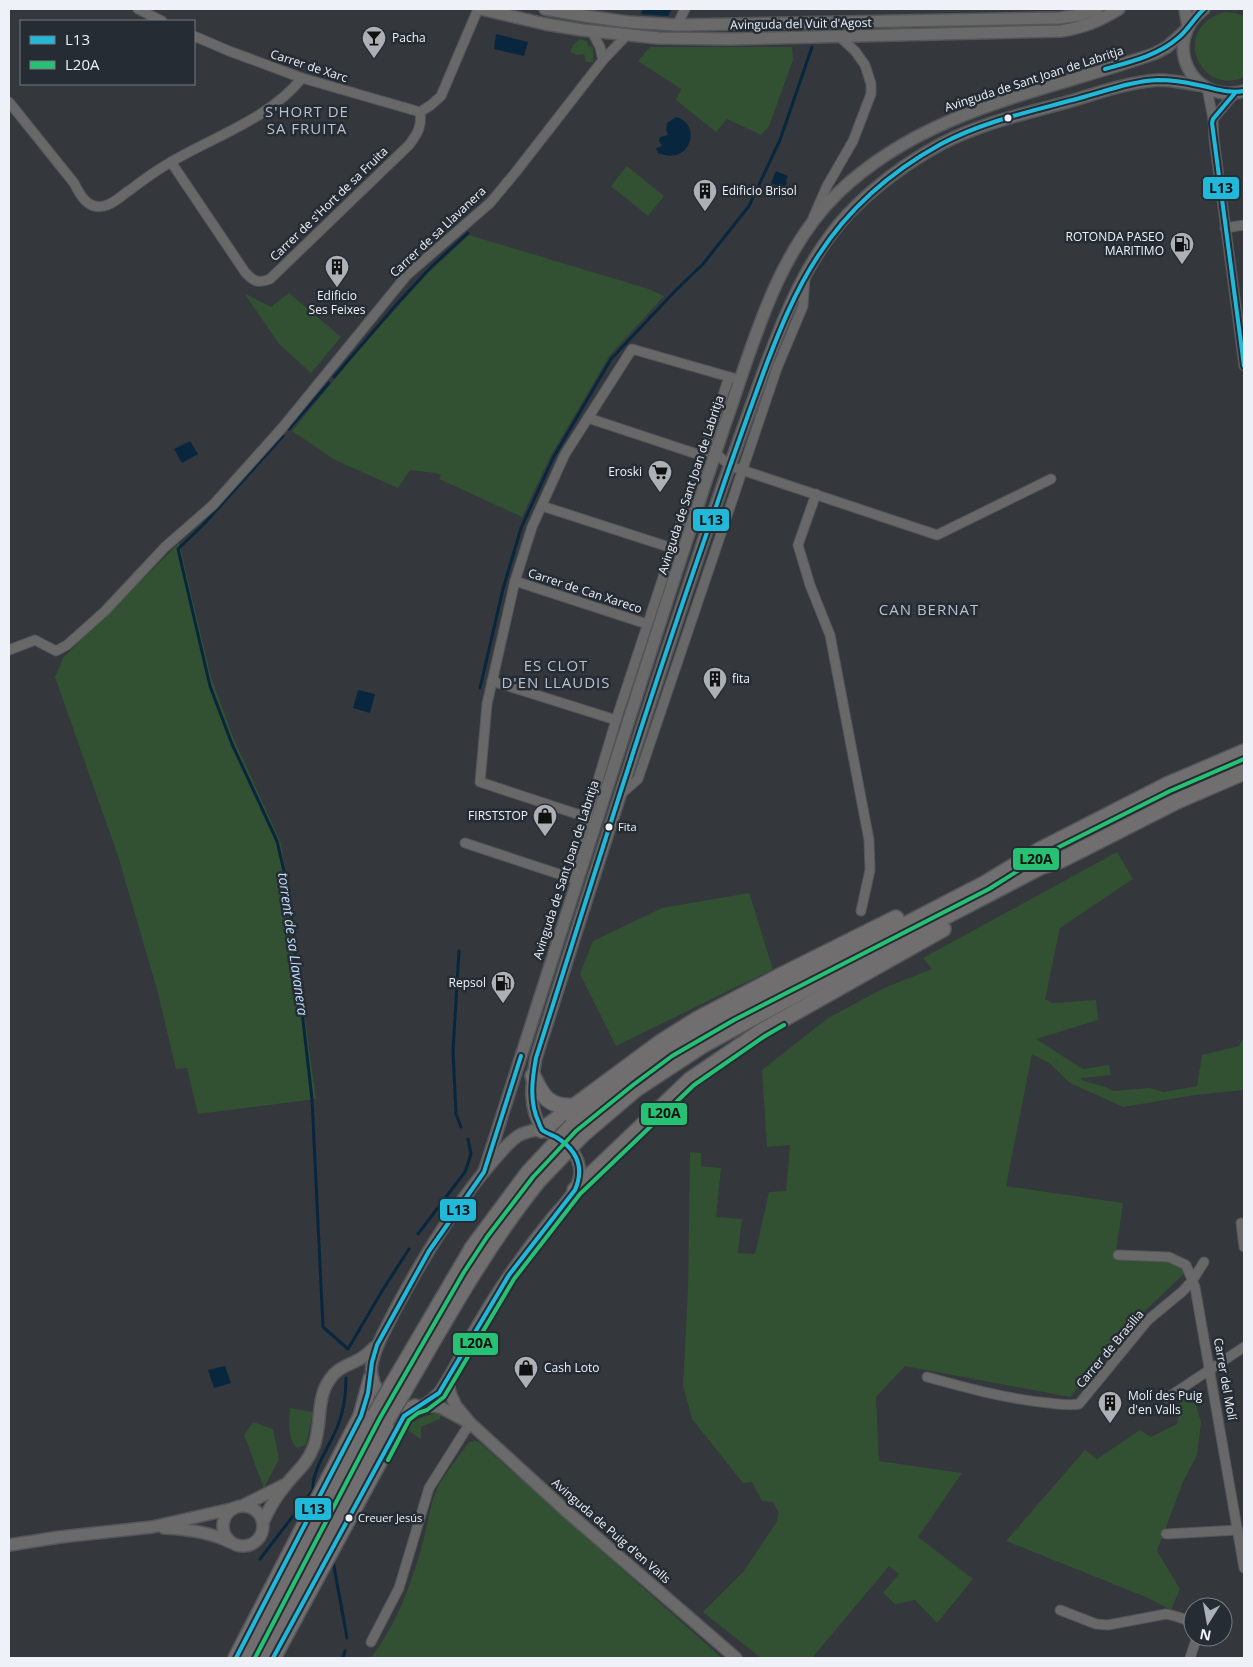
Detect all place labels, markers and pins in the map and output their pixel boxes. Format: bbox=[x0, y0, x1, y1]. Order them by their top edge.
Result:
bar icon: Pacha bbox=[361, 25, 387, 59]
place label: Pacha bbox=[392, 29, 426, 46]
unlabelled marker bbox=[1003, 113, 1013, 123]
building icon: Edificio Brisol bbox=[692, 178, 718, 212]
place label: Edificio Brisol bbox=[722, 182, 797, 199]
place label: ROTONDA PASEO MARITIMO bbox=[1065, 228, 1164, 259]
fuel station icon: ROTONDA PASEO MARITIMO bbox=[1169, 231, 1195, 265]
building icon: Edificio Ses Feixes bbox=[324, 254, 350, 288]
place label: Edificio Ses Feixes bbox=[309, 287, 366, 318]
supermarket icon: Eroski bbox=[647, 459, 673, 493]
place label: Eroski bbox=[608, 463, 642, 480]
building icon: fita bbox=[702, 666, 728, 700]
place label: fita bbox=[732, 670, 750, 687]
shop icon: FIRSTSTOP bbox=[532, 803, 558, 837]
place label: FIRSTSTOP bbox=[468, 807, 528, 824]
place label: Fita bbox=[618, 819, 637, 834]
marker: Fita bbox=[604, 822, 614, 832]
fuel station icon: Repsol bbox=[490, 970, 516, 1004]
place label: Repsol bbox=[449, 974, 486, 991]
shop icon: Cash Loto bbox=[513, 1355, 539, 1389]
place label: Cash Loto bbox=[544, 1359, 599, 1376]
place label: Molí des Puig d'en Valls bbox=[1128, 1387, 1203, 1418]
building icon: Molí des Puig d'en Valls bbox=[1097, 1390, 1123, 1424]
place label: Creuer Jesús bbox=[358, 1510, 422, 1525]
marker: Creuer Jesús bbox=[344, 1513, 354, 1523]

